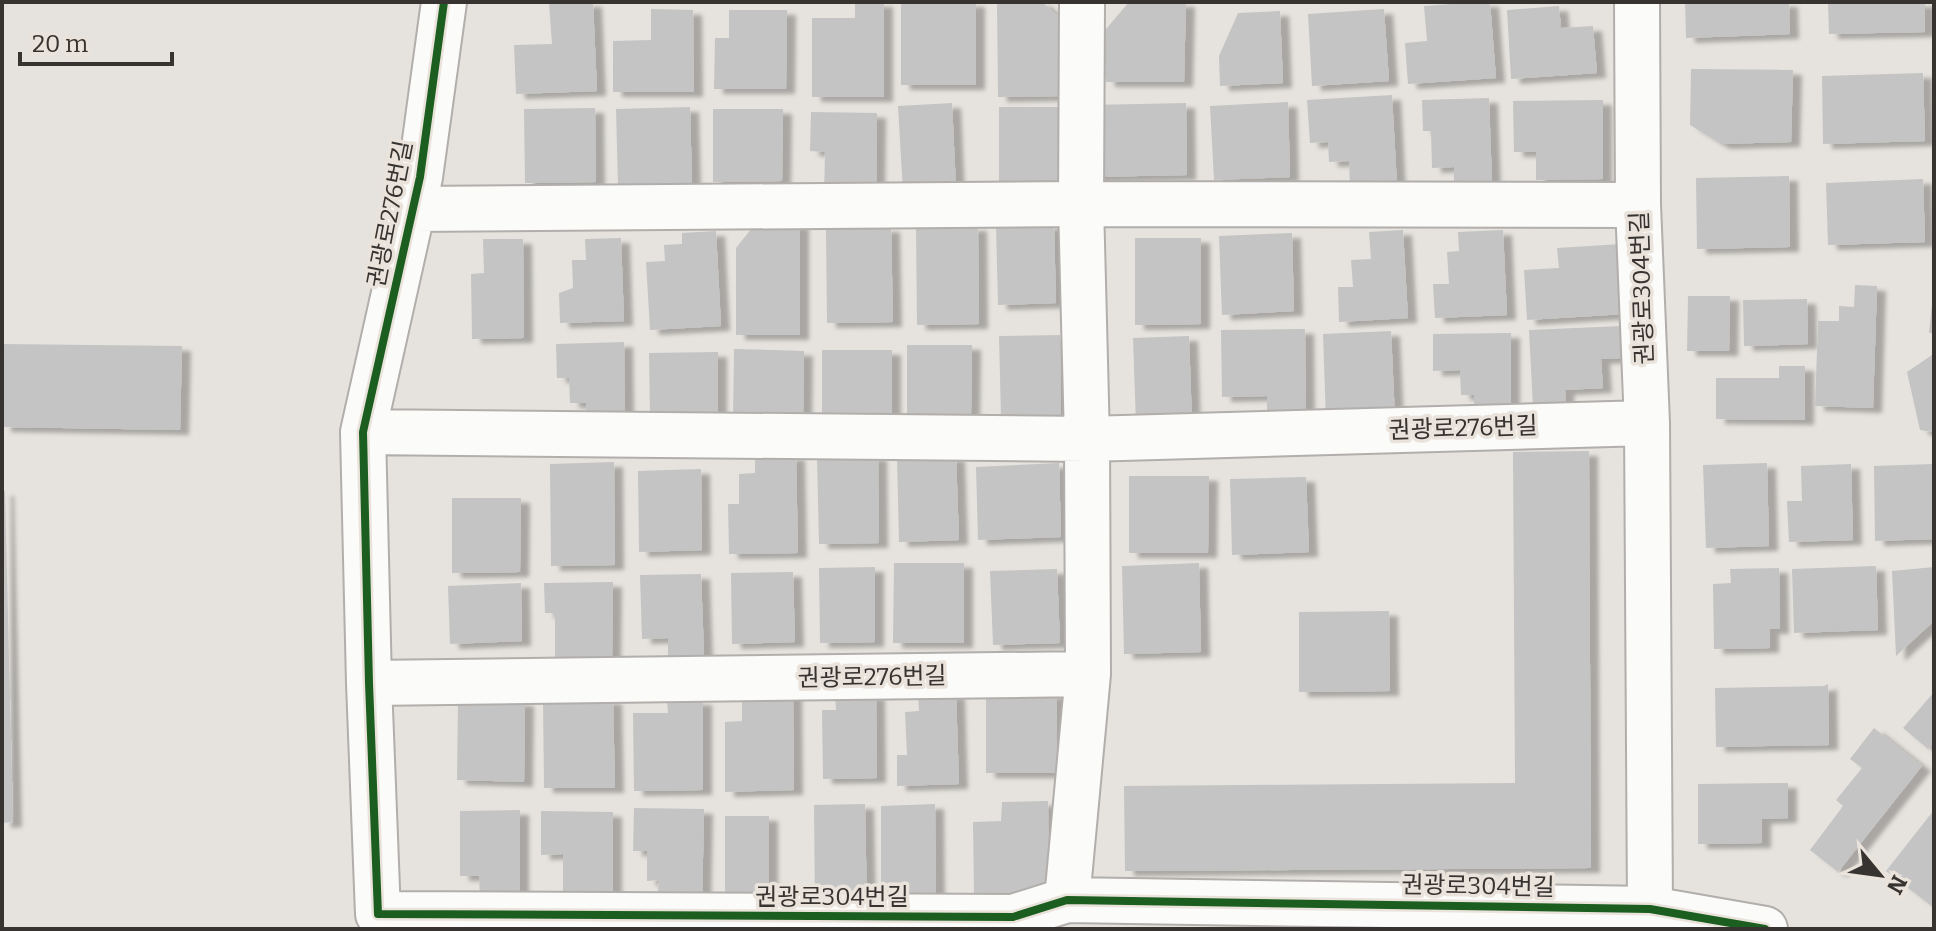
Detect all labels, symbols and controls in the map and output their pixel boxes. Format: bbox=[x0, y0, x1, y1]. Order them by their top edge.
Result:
scale bar bbox=[20, 16, 172, 66]
text: 20 m bbox=[32, 30, 88, 58]
street label: 권광로276번길 bbox=[362, 138, 418, 290]
street label: 권광로304번길 bbox=[1625, 211, 1659, 365]
street label: 권광로276번길 bbox=[1388, 411, 1538, 445]
street label: 권광로276번길 bbox=[797, 662, 947, 692]
north arrow bbox=[1840, 835, 1920, 915]
text: N bbox=[1881, 870, 1913, 898]
street label: 권광로304번길 bbox=[1401, 871, 1555, 901]
street label: 권광로304번길 bbox=[755, 883, 909, 911]

